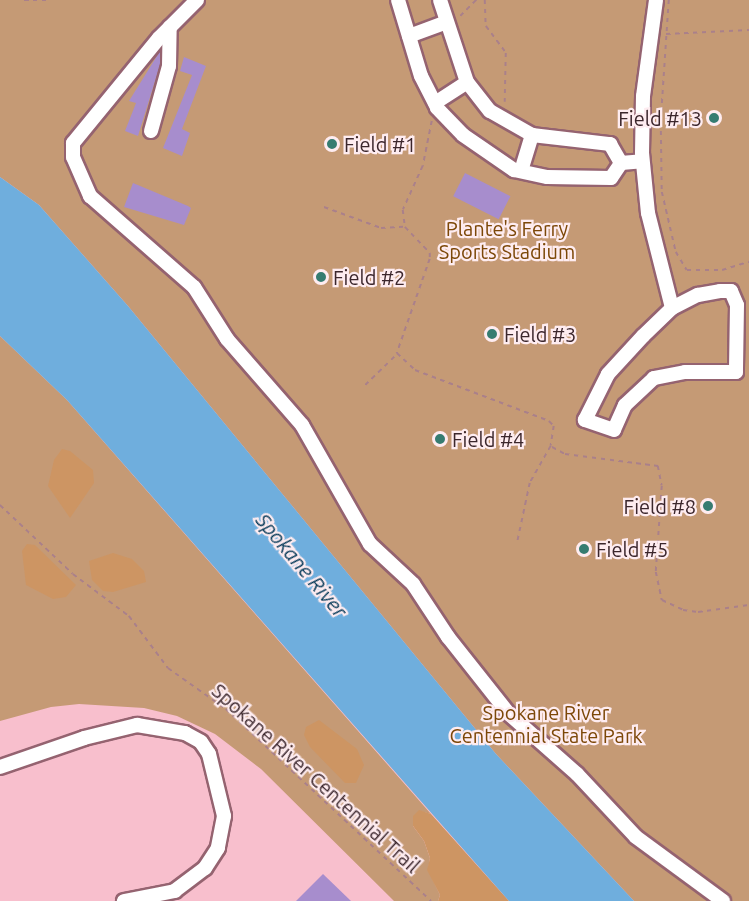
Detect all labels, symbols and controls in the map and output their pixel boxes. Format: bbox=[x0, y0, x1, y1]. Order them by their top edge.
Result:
place label: Field #13 bbox=[618, 106, 702, 130]
marker: Field #13 bbox=[707, 111, 721, 125]
place label: Field #1 bbox=[344, 132, 416, 156]
marker: Field #1 bbox=[325, 137, 339, 151]
park label: Plante's Ferry Sports Stadium bbox=[439, 217, 575, 264]
place label: Field #2 bbox=[333, 265, 405, 289]
marker: Field #2 bbox=[314, 270, 328, 284]
place label: Field #3 bbox=[504, 322, 576, 346]
marker: Field #3 bbox=[485, 327, 499, 341]
place label: Field #4 bbox=[452, 427, 524, 451]
marker: Field #4 bbox=[433, 432, 447, 446]
place label: Field #8 bbox=[624, 494, 696, 518]
marker: Field #8 bbox=[701, 499, 715, 513]
water label: Spokane River bbox=[251, 508, 353, 622]
place label: Field #5 bbox=[596, 537, 668, 561]
marker: Field #5 bbox=[577, 542, 591, 556]
street label: Spokane River Centennial Trail bbox=[207, 678, 425, 878]
park label: Spokane River Centennial State Park bbox=[449, 700, 643, 747]

